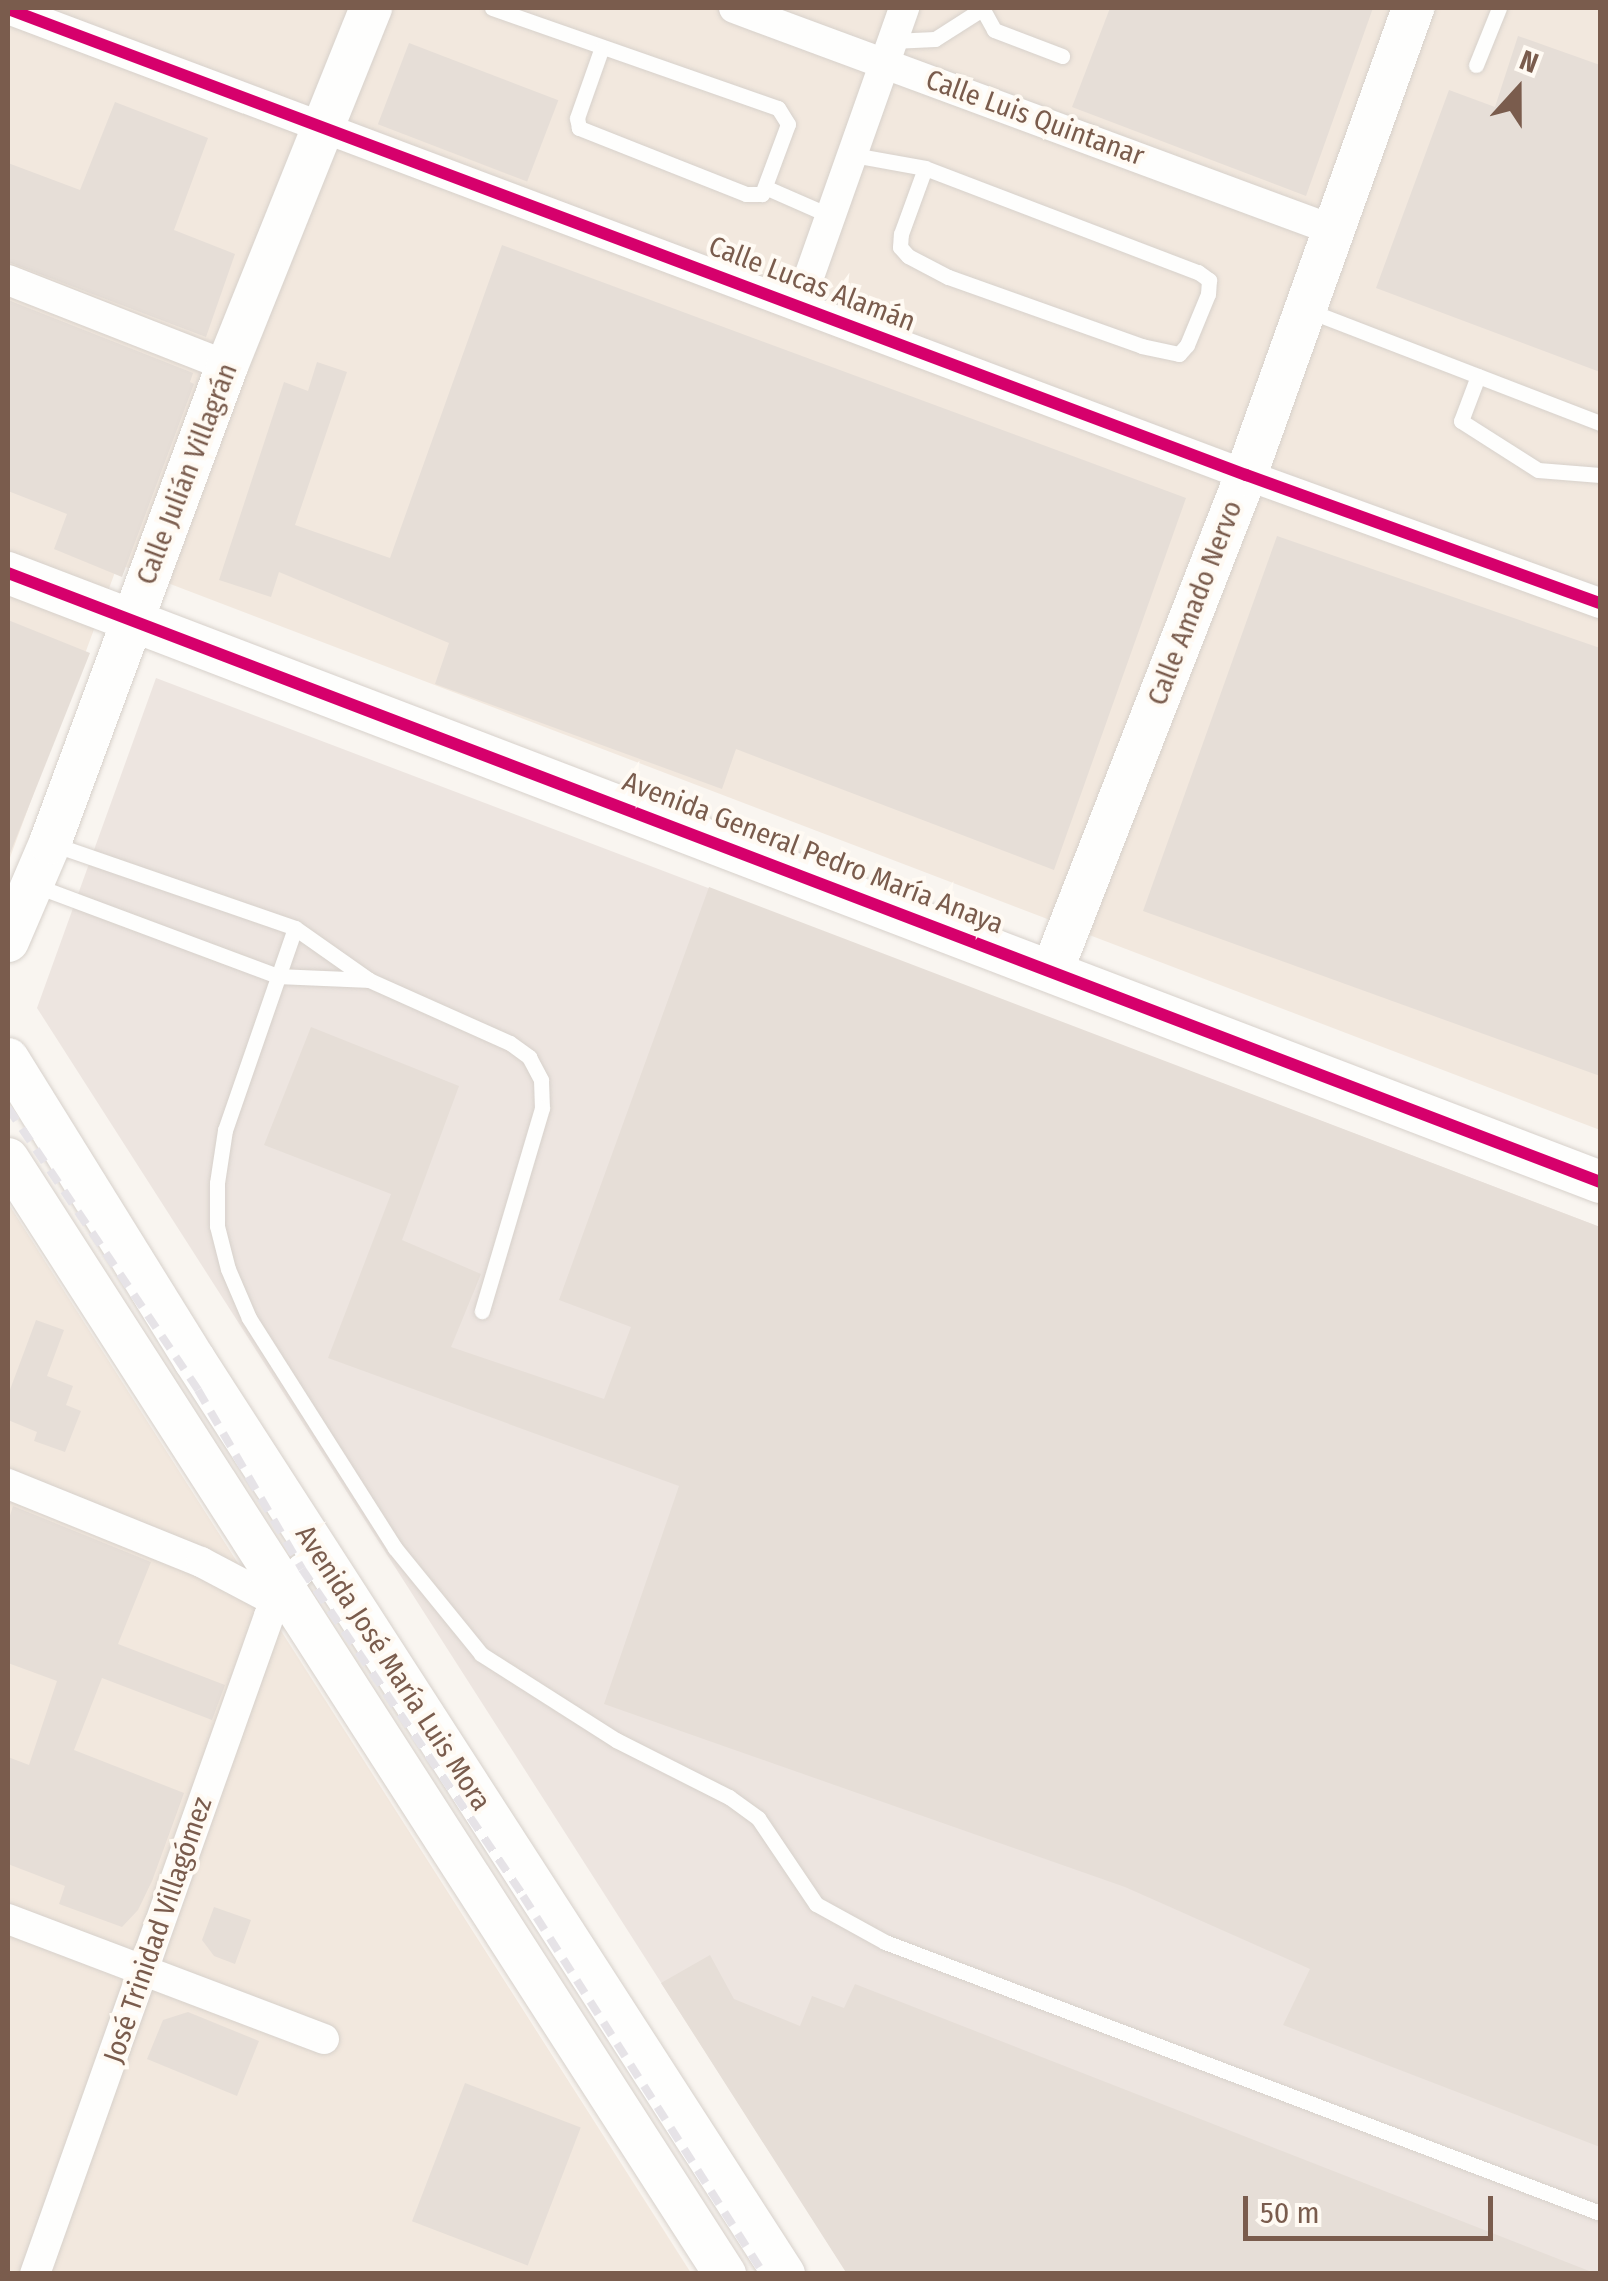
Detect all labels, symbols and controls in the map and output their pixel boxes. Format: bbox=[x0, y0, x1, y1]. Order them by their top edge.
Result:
north arrow bbox=[1468, 40, 1568, 140]
text: N bbox=[1515, 43, 1543, 80]
street label: Calle Luis Quintanar bbox=[921, 63, 1149, 173]
street label: Calle Lucas Alamán bbox=[704, 229, 920, 339]
street label: Calle Julián Villagrán bbox=[129, 359, 245, 589]
street label: Calle Amado Nervo bbox=[1141, 496, 1249, 710]
street label: Avenida General Pedro María Anaya bbox=[618, 765, 1008, 941]
street label: Avenida José María Luis Mora bbox=[288, 1519, 498, 1817]
street label: José Trinidad Villagómez bbox=[97, 1793, 219, 2067]
scale bar bbox=[1248, 2176, 1498, 2238]
text: 50 m bbox=[1260, 2195, 1320, 2231]

